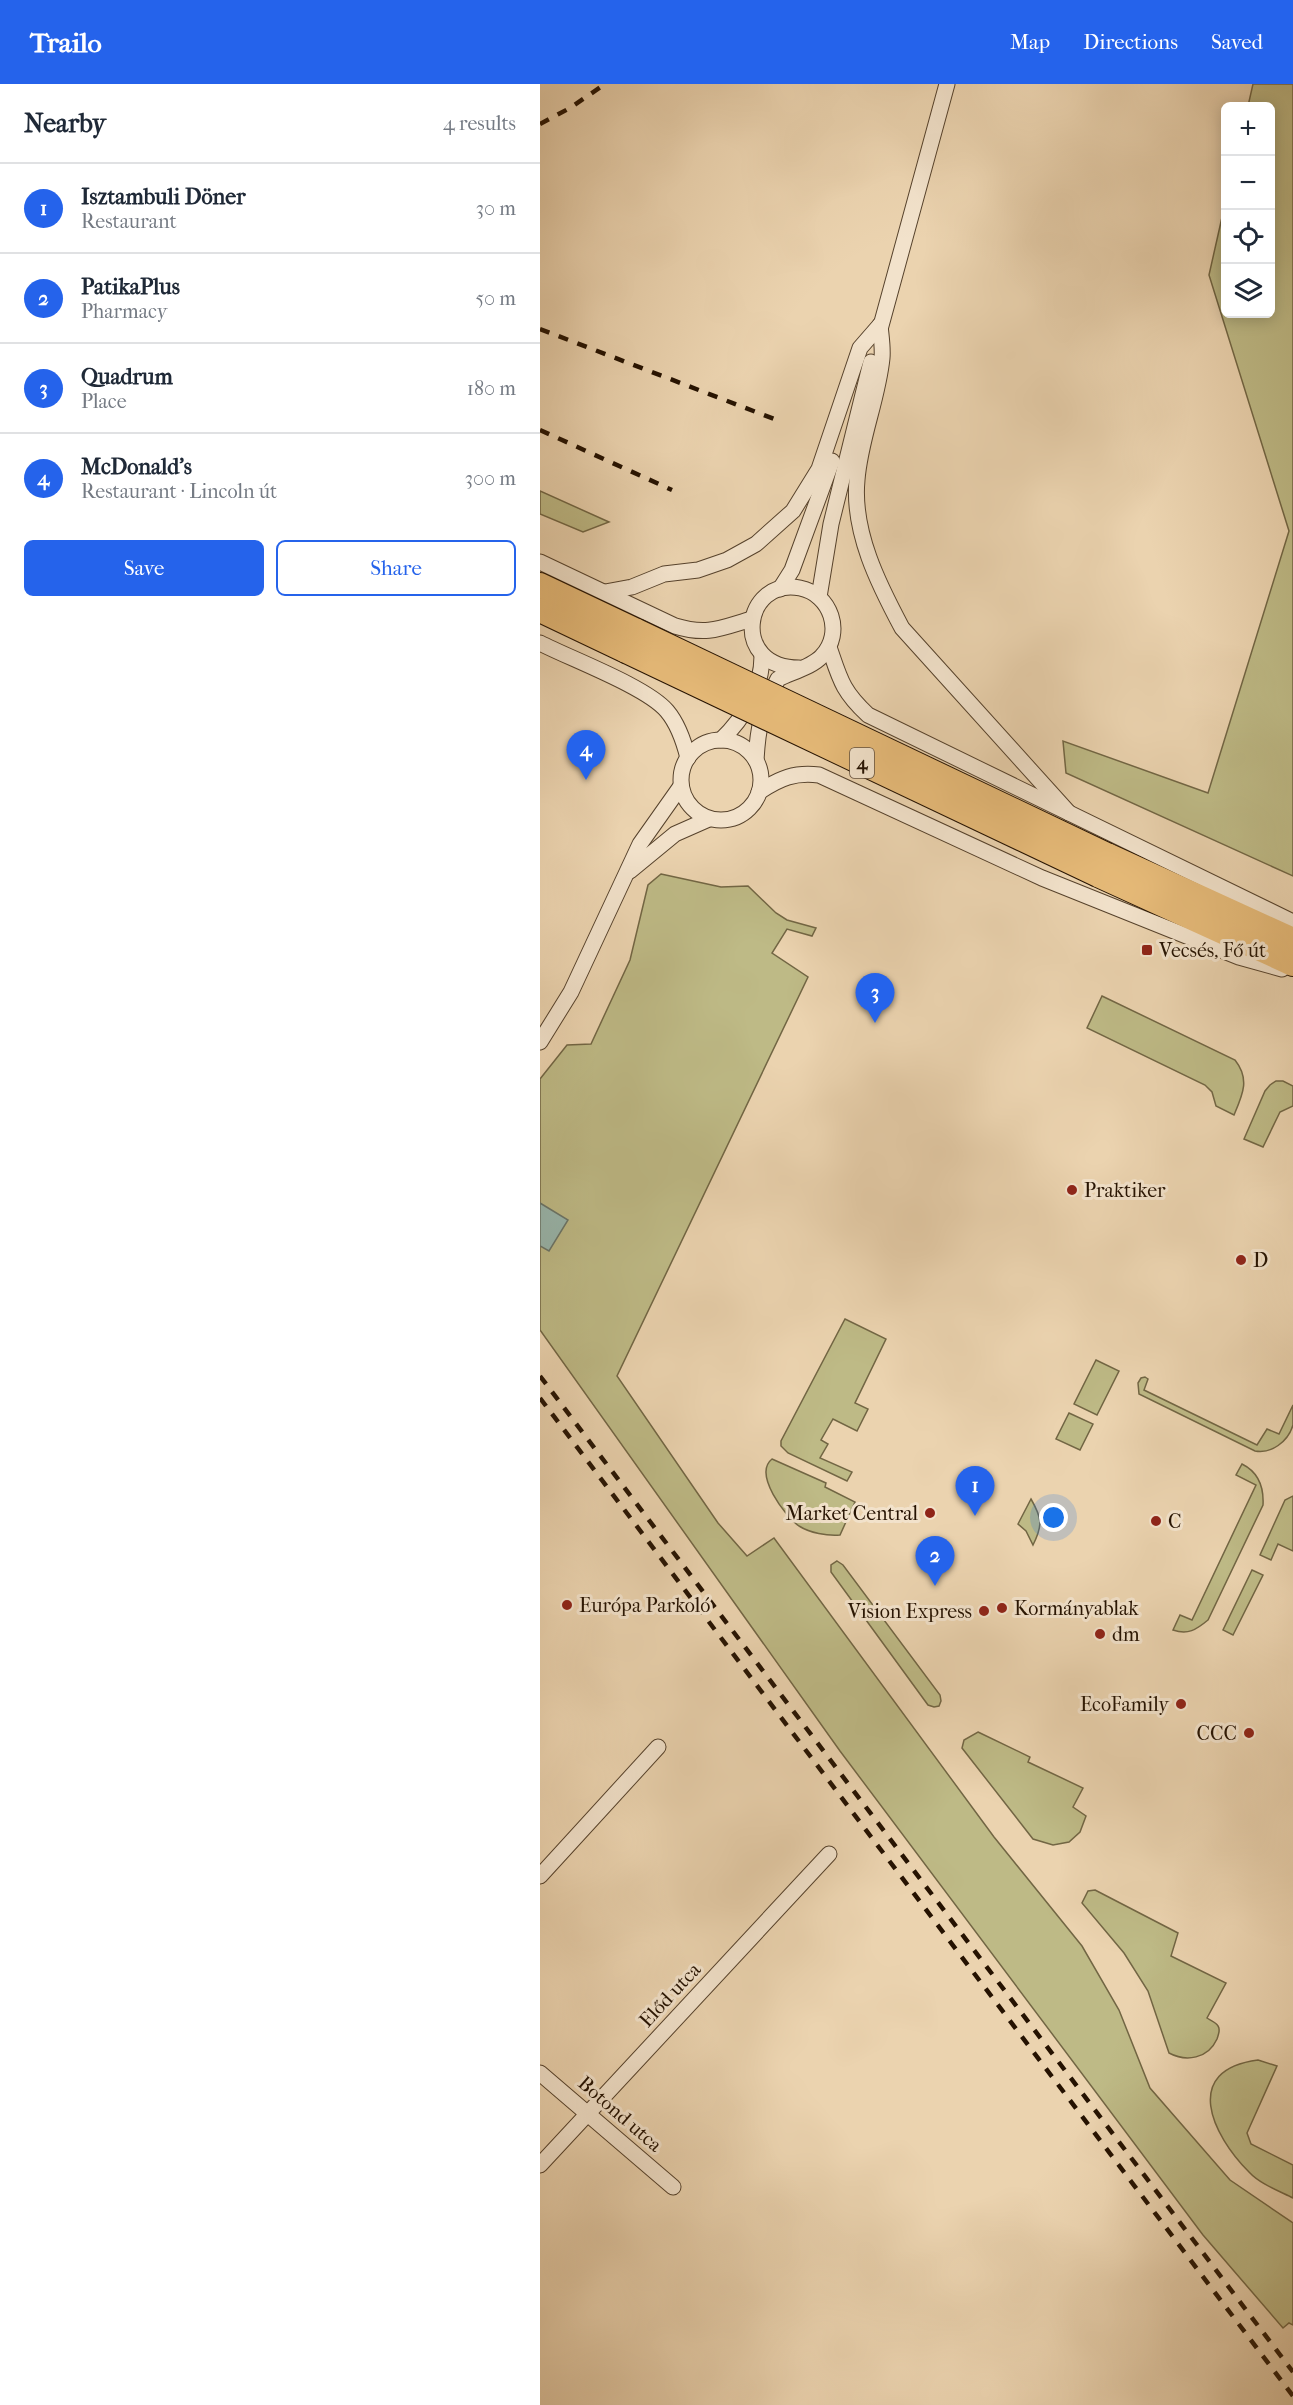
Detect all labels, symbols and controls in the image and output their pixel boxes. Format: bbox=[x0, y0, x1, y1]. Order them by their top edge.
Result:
text: Trailo bbox=[30, 26, 102, 59]
text: Map bbox=[1010, 30, 1050, 54]
text: Directions bbox=[1083, 30, 1178, 54]
text: Saved bbox=[1211, 30, 1263, 54]
map controls bbox=[1221, 102, 1275, 318]
button: + bbox=[1221, 102, 1275, 156]
text: Nearby bbox=[24, 108, 106, 139]
text: 4 results bbox=[443, 112, 516, 135]
button: − bbox=[1221, 156, 1275, 210]
text: Isztambuli Döner bbox=[81, 184, 245, 210]
text: 1 bbox=[40, 197, 47, 220]
text: 30 m bbox=[476, 197, 516, 220]
text: Restaurant bbox=[81, 210, 177, 233]
button: locate bbox=[1221, 210, 1275, 264]
button: layers bbox=[1221, 264, 1275, 318]
text: PatikaPlus bbox=[81, 274, 180, 300]
text: 2 bbox=[38, 287, 49, 310]
text: 50 m bbox=[475, 287, 516, 310]
text: Pharmacy bbox=[81, 300, 167, 323]
text: Quadrum bbox=[81, 364, 173, 390]
text: 3 bbox=[39, 377, 48, 400]
text: 180 m bbox=[467, 377, 516, 400]
text: Place bbox=[81, 390, 127, 413]
text: McDonald's bbox=[81, 454, 192, 480]
text: 4 bbox=[38, 467, 49, 490]
text: 300 m bbox=[465, 467, 516, 490]
text: Restaurant · Lincoln út bbox=[81, 480, 277, 503]
button: Save bbox=[24, 540, 264, 596]
button: Share bbox=[276, 540, 516, 596]
pin: 4 bbox=[566, 730, 606, 780]
road number: 4 bbox=[850, 748, 874, 778]
place label: Vecsés, Fő út bbox=[1158, 939, 1266, 962]
marker: Vecsés, Fő út bbox=[1140, 943, 1154, 957]
pin: 3 bbox=[856, 974, 894, 1023]
place label: Praktiker bbox=[1084, 1179, 1166, 1202]
marker: Praktiker bbox=[1065, 1183, 1079, 1197]
place label: D bbox=[1253, 1249, 1268, 1272]
marker: D bbox=[1234, 1253, 1248, 1267]
pin: 1 bbox=[956, 1466, 994, 1516]
place label: Market Central bbox=[786, 1502, 918, 1525]
your location bbox=[1039, 1503, 1068, 1532]
marker: Market Central bbox=[923, 1506, 937, 1520]
place label: C bbox=[1168, 1510, 1181, 1533]
marker: C bbox=[1149, 1514, 1163, 1528]
pin: 2 bbox=[916, 1536, 954, 1586]
place label: Európa Parkoló bbox=[579, 1594, 710, 1617]
place label: Kormányablak bbox=[1014, 1597, 1139, 1620]
marker: Európa Parkoló bbox=[560, 1598, 574, 1612]
place label: Vision Express bbox=[847, 1600, 972, 1623]
marker: Kormányablak bbox=[995, 1601, 1009, 1615]
marker: Vision Express bbox=[977, 1604, 991, 1618]
place label: dm bbox=[1112, 1623, 1140, 1646]
marker: dm bbox=[1093, 1627, 1107, 1641]
place label: EcoFamily bbox=[1080, 1693, 1170, 1716]
marker: EcoFamily bbox=[1174, 1697, 1188, 1711]
place label: CCC bbox=[1197, 1722, 1237, 1745]
marker: CCC bbox=[1242, 1726, 1256, 1740]
street label: Előd utca bbox=[635, 1958, 706, 2032]
street label: Botond utca bbox=[573, 2071, 667, 2157]

